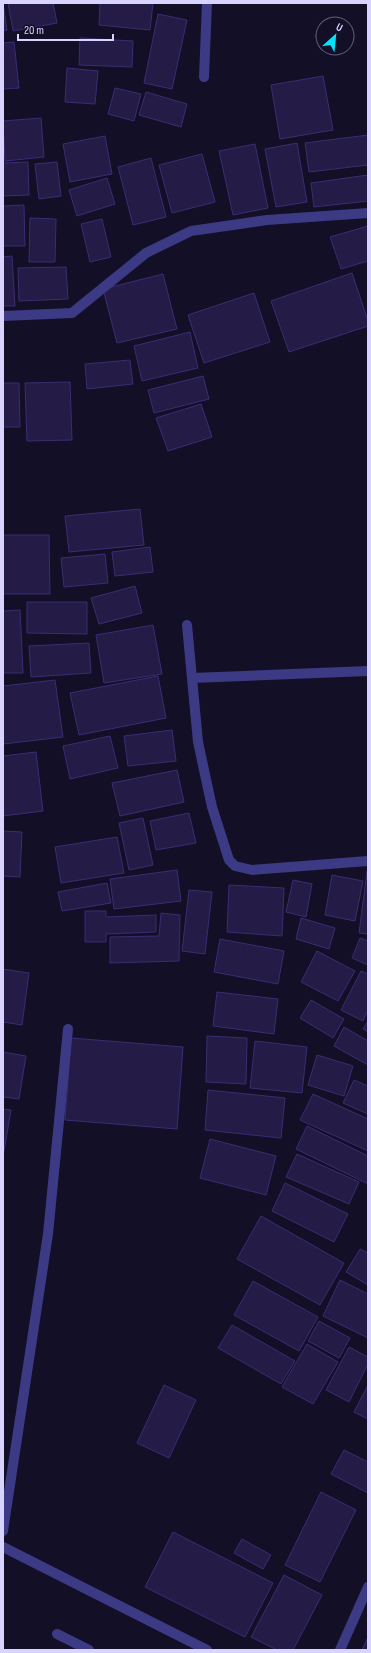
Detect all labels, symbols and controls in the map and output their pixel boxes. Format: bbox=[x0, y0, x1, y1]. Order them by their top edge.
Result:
scale bar bbox=[18, 16, 113, 42]
north arrow bbox=[315, 16, 355, 56]
text: U bbox=[334, 20, 345, 35]
text: 20 m bbox=[24, 23, 44, 38]

